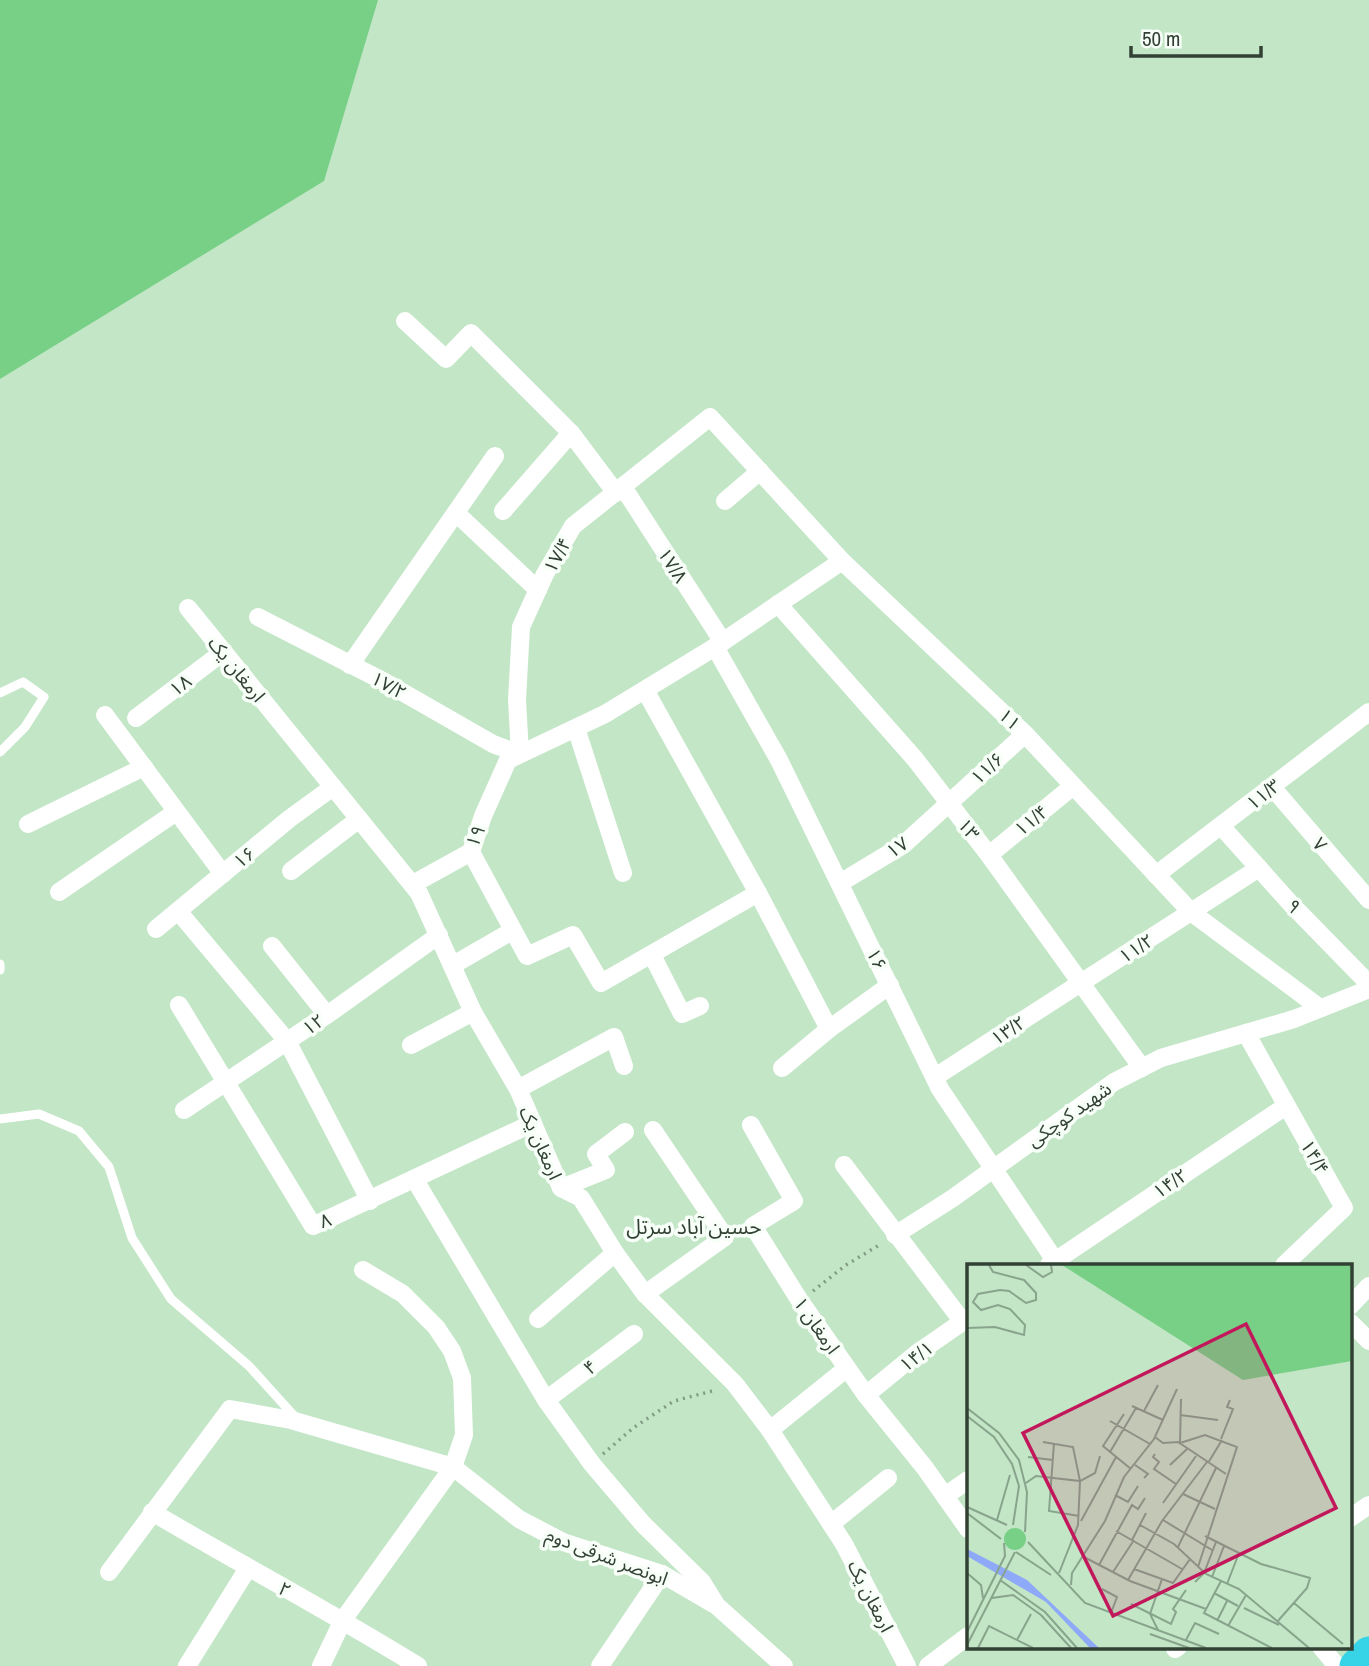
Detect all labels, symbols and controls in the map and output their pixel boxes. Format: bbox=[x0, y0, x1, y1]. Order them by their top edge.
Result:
scale bar bbox=[1131, 14, 1260, 58]
text: 50 m bbox=[1142, 24, 1180, 53]
street label: ۱۷/۴ bbox=[537, 533, 577, 577]
street label: ۱۷/۸ bbox=[652, 542, 694, 588]
street label: ارمغان یک bbox=[202, 631, 272, 707]
street label: ۱۷/۲ bbox=[367, 665, 411, 705]
street label: ۱۸ bbox=[163, 668, 197, 702]
street label: ۱۱ bbox=[993, 702, 1027, 736]
street label: ۱۱/۶ bbox=[965, 746, 1009, 790]
street label: ۱۱/۳ bbox=[1240, 772, 1286, 816]
street label: ۱۱/۴ bbox=[1008, 798, 1054, 842]
street label: ۱۳ bbox=[952, 812, 986, 846]
street label: ۱۹ bbox=[459, 821, 491, 851]
street label: ۱۷ bbox=[881, 830, 913, 864]
street label: ۷ bbox=[1307, 831, 1334, 857]
street label: ۱۶ bbox=[227, 840, 261, 874]
street label: ۹ bbox=[1281, 893, 1307, 919]
street label: ۱۱/۲ bbox=[1113, 927, 1159, 969]
street label: ۱۶ bbox=[861, 944, 893, 974]
street label: ۱۲ bbox=[297, 1007, 329, 1041]
street label: ۱۳/۲ bbox=[985, 1009, 1031, 1051]
street label: شهید کوچکی bbox=[1022, 1075, 1116, 1153]
street label: ارمغان یک bbox=[513, 1102, 569, 1184]
street label: ۱۴/۴ bbox=[1295, 1135, 1335, 1179]
street label: ۱۴/۲ bbox=[1147, 1162, 1193, 1204]
street label: ۸ bbox=[316, 1206, 334, 1234]
district label: حسین آباد سرتل bbox=[626, 1212, 762, 1241]
inset map bbox=[967, 1264, 1352, 1648]
street label: ارمغان ۱ bbox=[788, 1291, 846, 1359]
street label: ۱۴/۱ bbox=[893, 1335, 939, 1377]
street label: ۴ bbox=[578, 1353, 602, 1381]
street label: ابونصر شرقی دوم bbox=[541, 1521, 672, 1593]
street label: ارمغان یک bbox=[842, 1555, 900, 1637]
street label: ۲ bbox=[274, 1575, 296, 1603]

